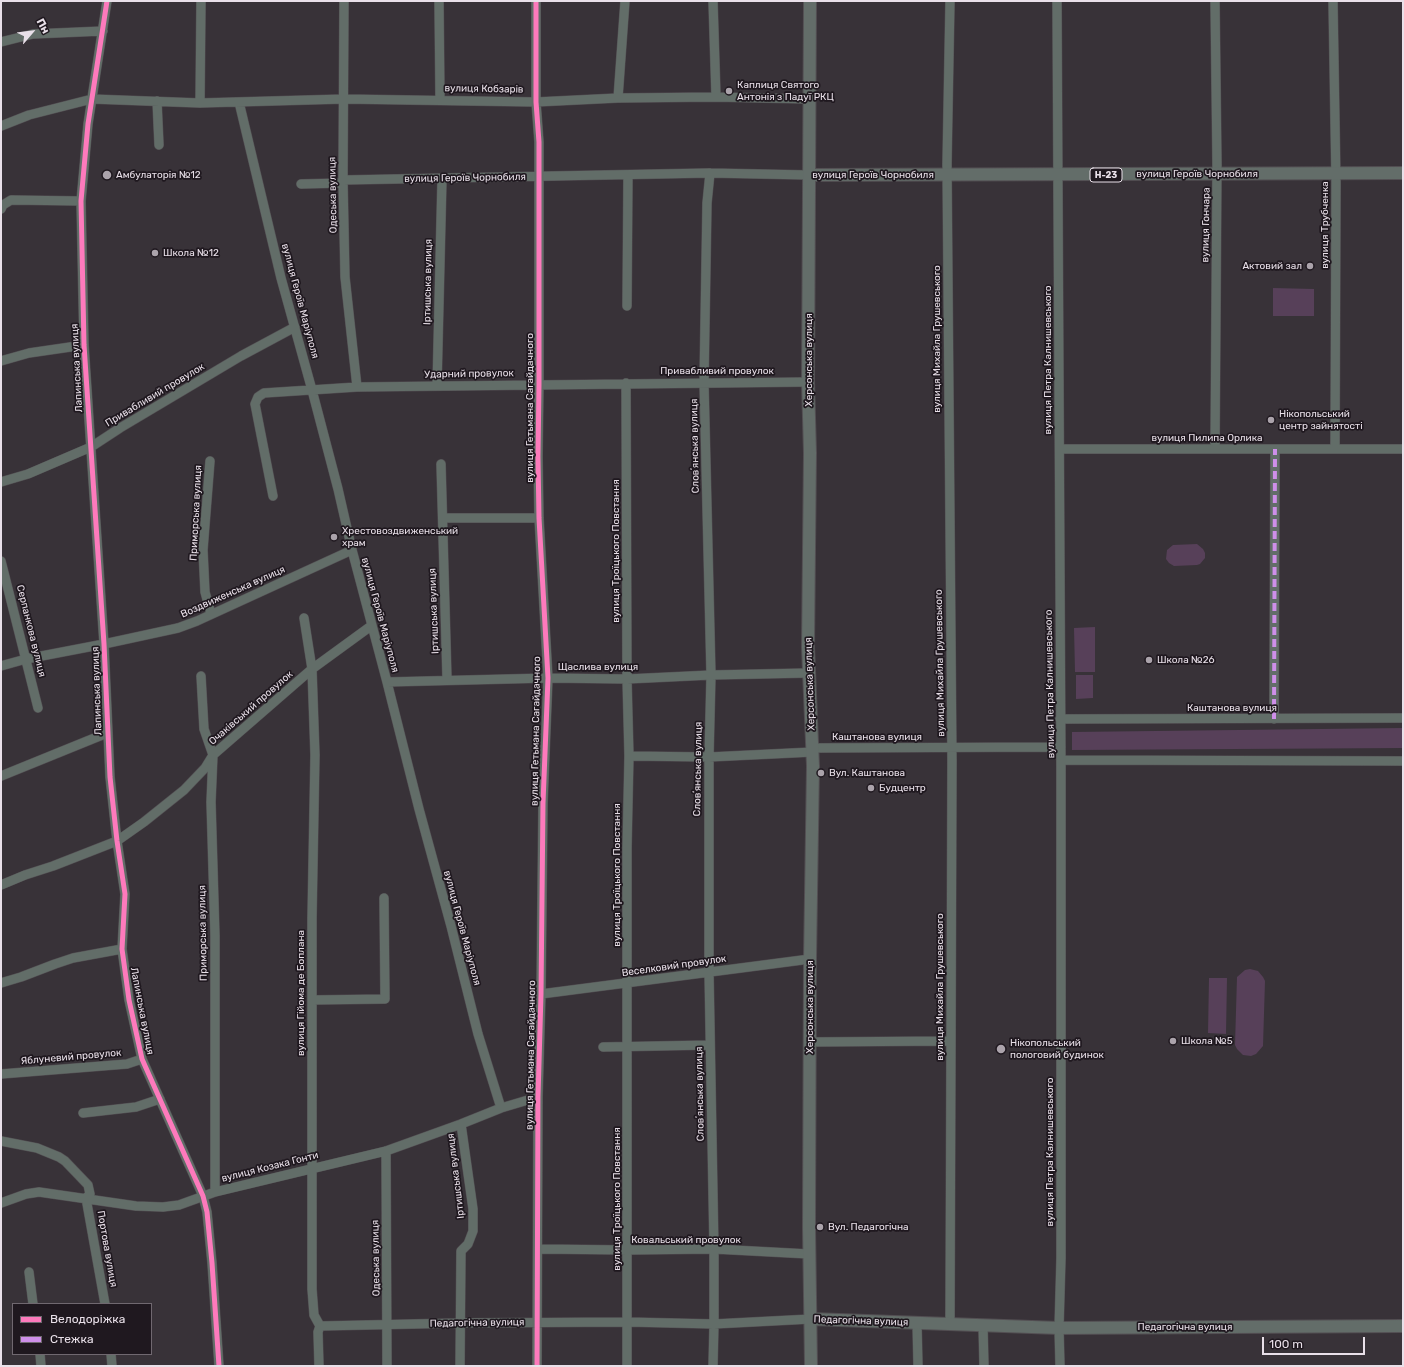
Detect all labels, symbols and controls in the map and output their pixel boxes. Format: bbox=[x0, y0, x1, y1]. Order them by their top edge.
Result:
north arrow bbox=[12, 12, 52, 52]
text: Пн bbox=[34, 16, 52, 36]
place label: Каплиця Святого Антонія з Падуї РКЦ bbox=[737, 79, 834, 102]
street label: вулиця Кобзарів bbox=[444, 82, 524, 96]
marker: Каплиця Святого Антонія з Падуї РКЦ bbox=[724, 86, 734, 96]
street label: Одеська вулиця bbox=[326, 157, 340, 233]
road number: Н-23 bbox=[1090, 168, 1122, 182]
street label: вулиця Героїв Чорнобиля bbox=[1136, 168, 1258, 180]
marker: Амбулаторія №12 bbox=[101, 169, 113, 181]
place label: Амбулаторія №12 bbox=[116, 169, 201, 181]
street label: вулиця Героїв Чорнобиля bbox=[812, 169, 934, 181]
street label: вулиця Героїв Чорнобиля bbox=[404, 171, 526, 185]
street label: вулиця Трубченка bbox=[1319, 181, 1331, 269]
street label: вулиця Гончара bbox=[1199, 187, 1213, 263]
street label: Іртишська вулиця bbox=[421, 239, 435, 325]
street label: вулиця Героїв Маріуполя bbox=[279, 242, 321, 360]
place label: Школа №12 bbox=[163, 247, 219, 259]
marker: Школа №12 bbox=[150, 248, 160, 258]
place label: Актовий зал bbox=[1242, 260, 1302, 272]
marker: Актовий зал bbox=[1305, 261, 1315, 271]
street label: вулиця Михайла Грушевського bbox=[931, 265, 943, 413]
street label: вулиця Петра Калнишевського bbox=[1042, 286, 1054, 434]
street label: Херсонська вулиця bbox=[803, 313, 815, 407]
street label: Лапинська вулиця bbox=[69, 323, 85, 413]
street label: вулиця Гетьмана Сагайдачного bbox=[524, 333, 536, 483]
street label: Привабливий провулок bbox=[103, 361, 207, 429]
street label: Привабливий провулок bbox=[660, 365, 774, 377]
street label: Ударний провулок bbox=[424, 367, 514, 381]
street label: Словʼянська вулиця bbox=[688, 399, 702, 493]
place label: Нікопольський центр зайнятості bbox=[1279, 408, 1363, 432]
marker: Нікопольський центр зайнятості bbox=[1266, 415, 1276, 425]
street label: вулиця Пилипа Орлика bbox=[1151, 432, 1263, 444]
street label: Приморська вулиця bbox=[187, 465, 205, 561]
street label: вулиця Троїцького Повстання bbox=[610, 479, 622, 623]
place label: Хрестовоздвиженський храм bbox=[342, 525, 458, 548]
marker: Хрестовоздвиженський храм bbox=[329, 532, 339, 542]
street label: вулиця Героїв Маріуполя bbox=[359, 556, 401, 674]
street label: Воздвиженська вулиця bbox=[179, 564, 287, 620]
street label: Іртишська вулиця bbox=[427, 568, 441, 654]
street label: Серпанкова вулиця bbox=[14, 584, 48, 678]
street label: вулиця Михайла Грушевського bbox=[933, 589, 947, 737]
street label: вулиця Петра Калнишевського bbox=[1043, 609, 1057, 759]
street label: Херсонська вулиця bbox=[802, 637, 818, 731]
street label: Лапинська вулиця bbox=[89, 646, 105, 736]
place label: Школа №26 bbox=[1157, 654, 1215, 666]
marker: Школа №26 bbox=[1144, 655, 1154, 665]
street label: вулиця Гетьмана Сагайдачного bbox=[529, 656, 543, 806]
street label: Щаслива вулиця bbox=[558, 661, 638, 673]
street label: Очаківський провулок bbox=[207, 668, 295, 748]
street label: Каштанова вулиця bbox=[1187, 702, 1277, 714]
street label: Словʼянська вулиця bbox=[691, 722, 705, 816]
street label: Каштанова вулиця bbox=[832, 731, 922, 743]
place label: Вул. Каштанова bbox=[829, 767, 905, 779]
marker: Вул. Каштанова bbox=[816, 768, 826, 778]
place label: Будцентр bbox=[879, 782, 926, 794]
marker: Будцентр bbox=[866, 783, 876, 793]
street label: вулиця Троїцького Повстання bbox=[611, 803, 623, 947]
street label: вулиця Героїв Маріуполя bbox=[441, 869, 483, 987]
street label: Приморська вулиця bbox=[196, 885, 210, 981]
street label: вулиця Михайла Грушевського bbox=[934, 913, 946, 1061]
street label: вулиця Гійома де Боплана bbox=[295, 930, 307, 1056]
street label: Веселковий провулок bbox=[621, 953, 727, 979]
street label: Херсонська вулиця bbox=[804, 960, 816, 1054]
street label: Лапинська вулиця bbox=[128, 966, 156, 1056]
street label: вулиця Гетьмана Сагайдачного bbox=[524, 980, 538, 1130]
place label: Школа №5 bbox=[1181, 1035, 1233, 1047]
marker: Школа №5 bbox=[1168, 1036, 1178, 1046]
place label: Нікопольський пологовий будинок bbox=[1010, 1037, 1104, 1060]
marker: Нікопольський пологовий будинок bbox=[995, 1043, 1007, 1055]
street label: Яблуневий провулок bbox=[20, 1047, 122, 1067]
street label: Словʼянська вулиця bbox=[693, 1047, 707, 1141]
street label: вулиця Петра Калнишевського bbox=[1044, 1078, 1056, 1226]
street label: вулиця Троїцького Повстання bbox=[611, 1127, 623, 1271]
street label: Іртишська вулиця bbox=[445, 1133, 467, 1219]
street label: вулиця Козака Гонти bbox=[220, 1149, 320, 1185]
street label: Портова вулиця bbox=[94, 1210, 120, 1288]
street label: Одеська вулиця bbox=[369, 1220, 383, 1296]
place label: Вул. Педагогічна bbox=[828, 1221, 909, 1233]
marker: Вул. Педагогічна bbox=[815, 1222, 825, 1232]
street label: Ковальський провулок bbox=[631, 1234, 741, 1246]
legend bbox=[12, 1303, 152, 1355]
text: Велодоріжка bbox=[50, 1312, 125, 1326]
street label: Педагогічна вулиця bbox=[813, 1313, 909, 1329]
street label: Педагогічна вулиця bbox=[430, 1316, 524, 1330]
street label: Педагогічна вулиця bbox=[1138, 1321, 1232, 1333]
scale bar bbox=[1264, 1329, 1367, 1355]
text: Стежка bbox=[50, 1332, 94, 1346]
text: 100 m bbox=[1269, 1337, 1303, 1351]

